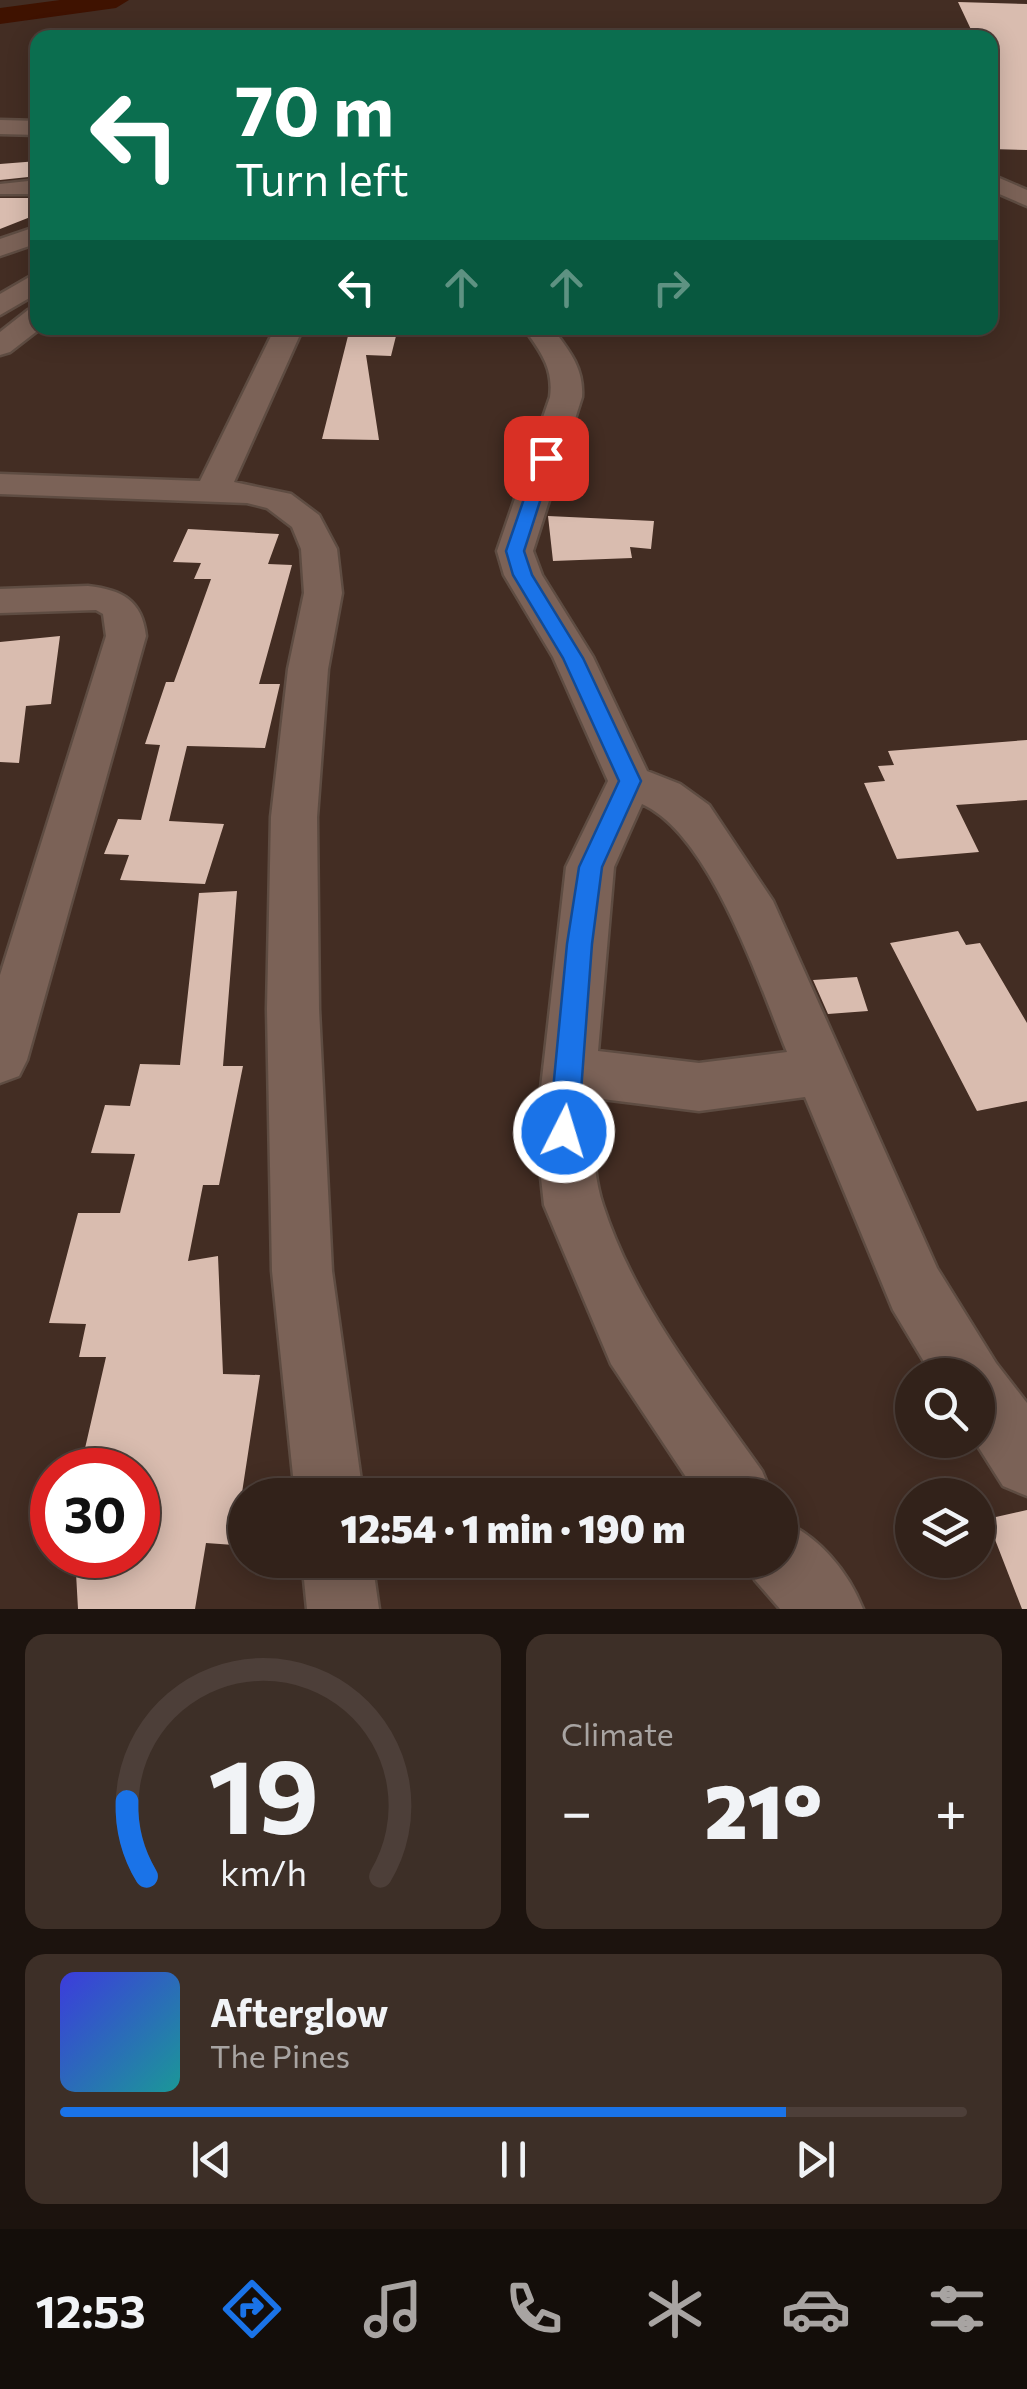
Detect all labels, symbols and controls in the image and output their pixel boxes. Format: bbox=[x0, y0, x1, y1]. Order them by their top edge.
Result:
text: 70 m bbox=[235, 65, 394, 150]
icon: left bbox=[70, 70, 200, 200]
text: Turn left bbox=[235, 150, 409, 205]
icon: left bbox=[329, 260, 384, 315]
icon: ahead bbox=[434, 260, 489, 315]
icon: ahead bbox=[539, 260, 594, 315]
icon: right bbox=[644, 260, 699, 315]
pin bbox=[504, 416, 589, 501]
icon: arrive bbox=[519, 431, 574, 486]
position arrow bbox=[512, 1080, 616, 1184]
map controls bbox=[895, 1358, 995, 1578]
button: search bbox=[895, 1358, 995, 1458]
speed limit sign: 30 bbox=[30, 1448, 160, 1578]
button: layers bbox=[895, 1478, 995, 1578]
text: 12:54 · 1 min · 190 m bbox=[340, 1504, 686, 1551]
text: Climate bbox=[561, 1713, 674, 1753]
text: 19 bbox=[207, 1728, 319, 1855]
text: 21° bbox=[705, 1763, 822, 1854]
text: − bbox=[561, 1776, 592, 1843]
text: + bbox=[935, 1776, 967, 1843]
text: km/h bbox=[220, 1850, 306, 1893]
text: Afterglow bbox=[210, 1988, 388, 2035]
text: The Pines bbox=[210, 2035, 350, 2075]
icon: previous bbox=[184, 2132, 239, 2187]
icon: pause bbox=[486, 2132, 541, 2187]
icon: next bbox=[788, 2132, 843, 2187]
icon: directions bbox=[217, 2274, 287, 2344]
icon: music bbox=[358, 2274, 428, 2344]
icon: phone bbox=[499, 2274, 569, 2344]
icon: climate bbox=[640, 2274, 710, 2344]
icon: car bbox=[781, 2274, 851, 2344]
icon: filters bbox=[922, 2274, 992, 2344]
text: 12:53 bbox=[35, 2282, 146, 2337]

